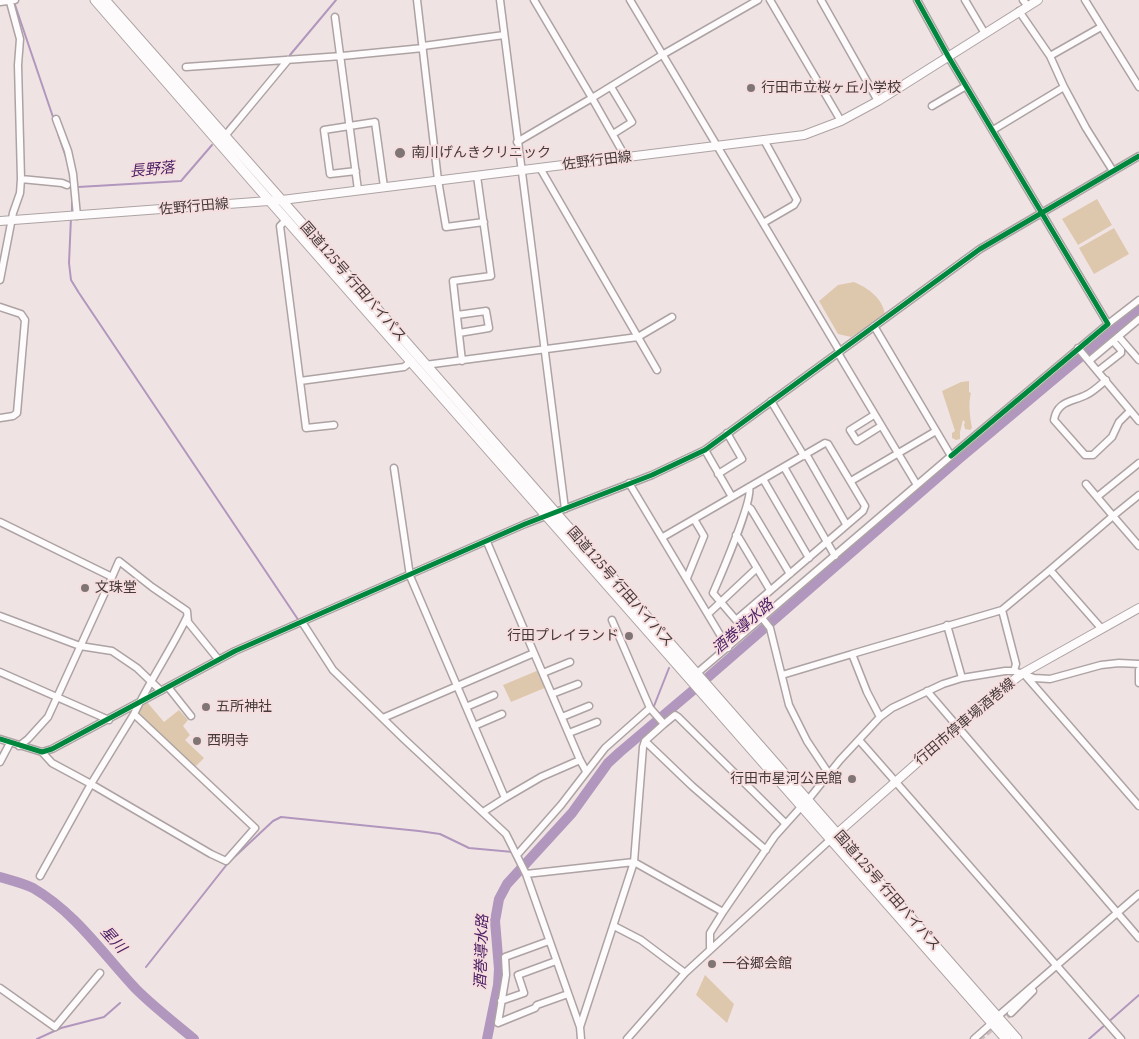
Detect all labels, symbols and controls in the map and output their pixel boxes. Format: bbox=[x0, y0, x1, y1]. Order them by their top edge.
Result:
place label: 行田市立桜ヶ丘小学校 bbox=[761, 80, 901, 96]
marker: 行田市立桜ヶ丘小学校 bbox=[745, 82, 757, 94]
place label: 南川げんきクリニック bbox=[411, 145, 551, 161]
marker: 南川げんきクリニック bbox=[393, 146, 407, 160]
street label: 佐野行田線 bbox=[561, 148, 633, 174]
water label: 長野落 bbox=[129, 159, 175, 181]
street label: 佐野行田線 bbox=[158, 196, 230, 218]
street label: 国道125号 行田バイパス bbox=[296, 219, 410, 345]
street label: 国道125号 行田バイパス bbox=[563, 524, 677, 650]
place label: 文珠堂 bbox=[95, 580, 137, 596]
marker: 文珠堂 bbox=[79, 582, 91, 594]
water label: 酒巻導水路 bbox=[709, 596, 777, 658]
place label: 行田プレイランド bbox=[507, 628, 619, 644]
marker: 行田プレイランド bbox=[623, 630, 635, 642]
street label: 行田市停車場酒巻線 bbox=[911, 675, 1019, 769]
place label: 五所神社 bbox=[216, 699, 272, 715]
marker: 五所神社 bbox=[200, 701, 212, 713]
place label: 西明寺 bbox=[207, 733, 249, 749]
marker: 西明寺 bbox=[191, 735, 203, 747]
place label: 行田市星河公民館 bbox=[730, 771, 842, 787]
marker: 行田市星河公民館 bbox=[846, 773, 858, 785]
street label: 国道125号 行田バイパス bbox=[830, 828, 944, 954]
water label: 酒巻導水路 bbox=[472, 914, 492, 990]
water label: 星川 bbox=[96, 923, 130, 957]
place label: 一谷郷会館 bbox=[722, 956, 792, 972]
marker: 一谷郷会館 bbox=[706, 958, 718, 970]

